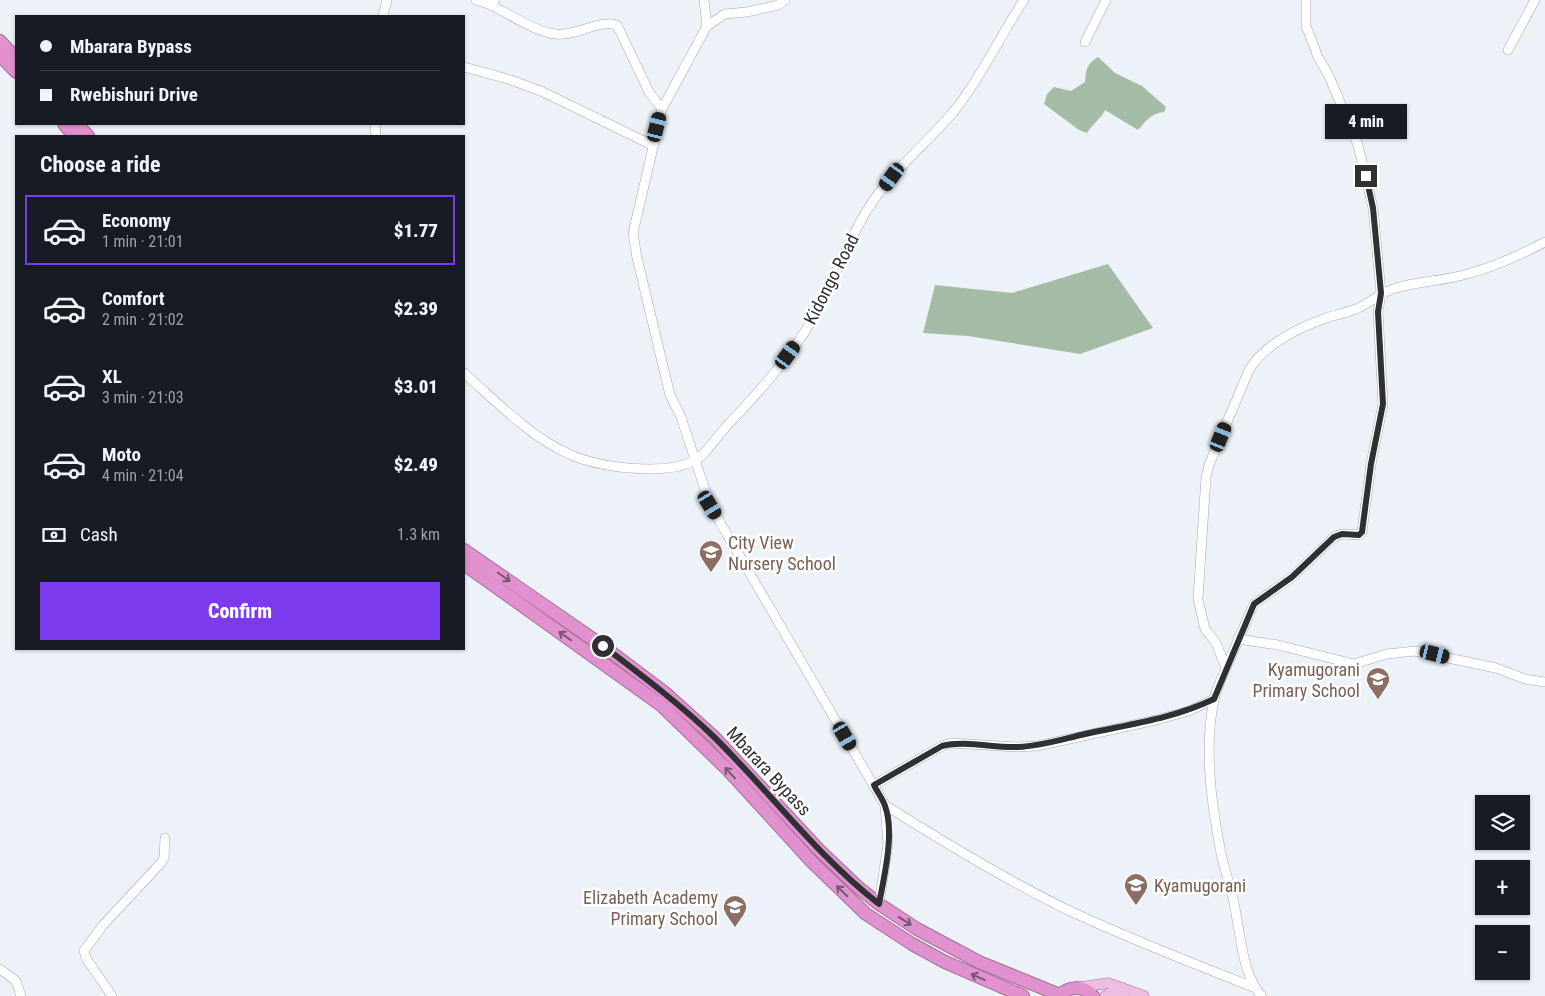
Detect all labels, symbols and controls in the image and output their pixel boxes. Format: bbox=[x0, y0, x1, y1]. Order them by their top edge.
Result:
text: Mbarara Bypass bbox=[70, 35, 192, 58]
text: Rwebishuri Drive bbox=[70, 83, 198, 106]
callout: 4 min bbox=[1325, 104, 1407, 138]
car bbox=[646, 111, 667, 143]
text: 4 min bbox=[1348, 112, 1384, 131]
text: Choose a ride bbox=[40, 152, 161, 177]
car bbox=[877, 160, 906, 194]
route end bbox=[1355, 165, 1377, 187]
icon: car bbox=[42, 208, 87, 253]
text: Economy bbox=[102, 209, 171, 232]
text: $1.77 bbox=[394, 219, 438, 242]
street label: Kidongo Road bbox=[799, 230, 863, 328]
text: 1 min · 21:01 bbox=[102, 232, 184, 251]
icon: car bbox=[42, 286, 87, 331]
text: Comfort bbox=[102, 287, 165, 310]
text: $2.39 bbox=[394, 297, 438, 320]
text: 2 min · 21:02 bbox=[102, 310, 184, 329]
car bbox=[773, 338, 802, 372]
icon: car bbox=[42, 364, 87, 409]
text: XL bbox=[102, 365, 122, 388]
text: $3.01 bbox=[394, 375, 438, 398]
text: 3 min · 21:03 bbox=[102, 388, 184, 407]
car bbox=[1208, 420, 1233, 454]
icon: car bbox=[42, 442, 87, 487]
text: Moto bbox=[102, 443, 141, 466]
text: $2.49 bbox=[394, 453, 438, 476]
text: 4 min · 21:04 bbox=[102, 466, 184, 485]
car bbox=[695, 488, 724, 522]
icon: cash bbox=[40, 521, 68, 549]
text: Cash bbox=[80, 523, 118, 546]
text: 1.3 km bbox=[397, 525, 440, 544]
place label: City View Nursery School bbox=[728, 532, 836, 574]
school or university icon: City View Nursery School bbox=[698, 539, 724, 573]
one-way arrow bbox=[497, 572, 511, 582]
button: Confirm bbox=[40, 582, 440, 640]
one-way arrow bbox=[558, 631, 572, 641]
route start bbox=[592, 635, 614, 657]
car bbox=[1418, 643, 1451, 665]
place label: Kyamugorani Primary School bbox=[1252, 659, 1360, 701]
school or university icon: Kyamugorani Primary School bbox=[1365, 666, 1391, 700]
car bbox=[831, 719, 858, 753]
street label: Mbarara Bypass bbox=[722, 722, 816, 820]
one-way arrow bbox=[724, 766, 736, 779]
map controls bbox=[1475, 795, 1530, 980]
button: layers bbox=[1475, 795, 1530, 850]
button: + bbox=[1475, 860, 1530, 915]
school or university icon: Kyamugorani bbox=[1123, 872, 1149, 906]
place label: Kyamugorani bbox=[1154, 875, 1246, 896]
one-way arrow bbox=[835, 885, 848, 897]
place label: Elizabeth Academy Primary School bbox=[583, 887, 718, 929]
school or university icon: Elizabeth Academy Primary School bbox=[722, 894, 748, 928]
one-way arrow bbox=[897, 916, 911, 926]
button: − bbox=[1475, 925, 1530, 980]
one-way arrow bbox=[971, 971, 986, 981]

